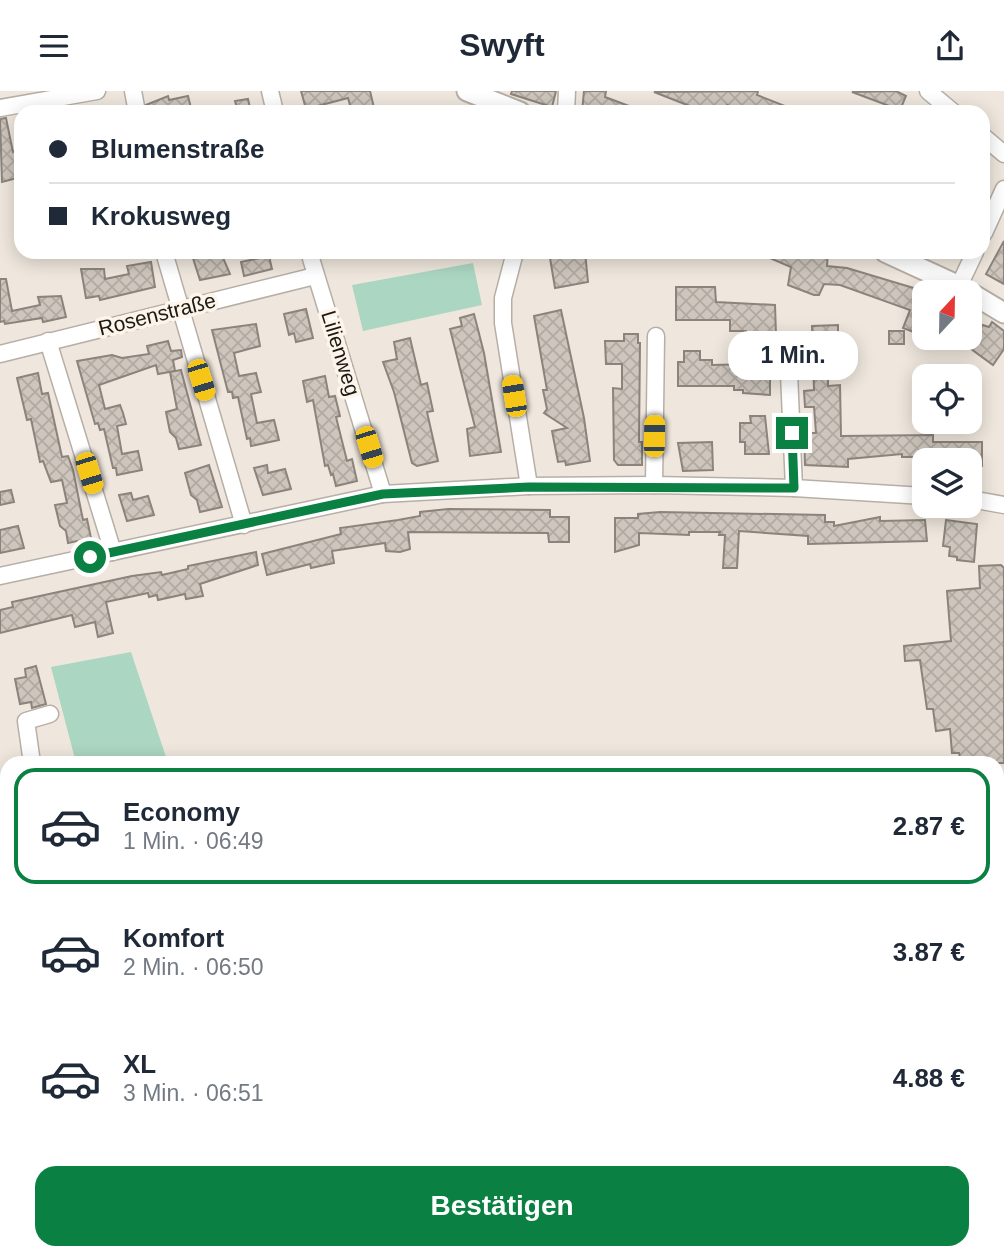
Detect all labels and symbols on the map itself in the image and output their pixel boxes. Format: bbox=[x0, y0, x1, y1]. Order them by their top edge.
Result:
north arrow bbox=[912, 280, 982, 350]
street label: Rosenstraße bbox=[96, 288, 218, 340]
street label: Lilienweg bbox=[317, 308, 365, 398]
callout: 1 Min. bbox=[727, 331, 857, 381]
car bbox=[185, 357, 218, 403]
car bbox=[501, 374, 528, 418]
car bbox=[644, 415, 665, 457]
route end bbox=[776, 417, 808, 449]
car bbox=[353, 424, 386, 470]
car bbox=[73, 450, 106, 496]
route start bbox=[74, 541, 106, 573]

